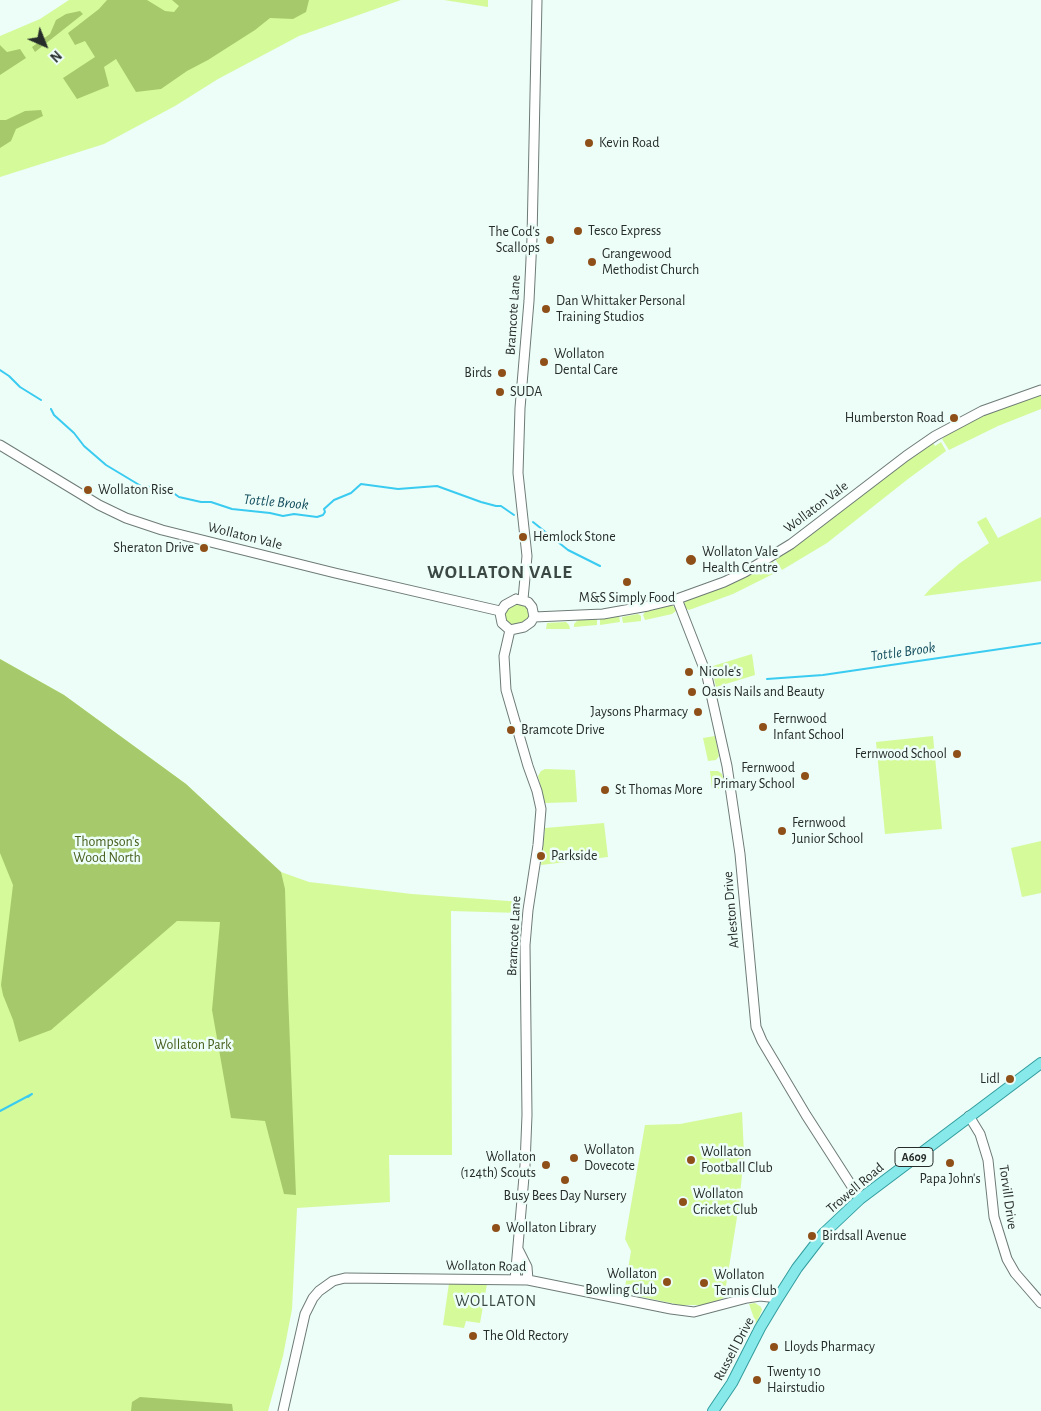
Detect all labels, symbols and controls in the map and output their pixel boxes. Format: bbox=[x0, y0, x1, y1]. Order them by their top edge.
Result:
north arrow bbox=[20, 20, 70, 70]
text: N bbox=[47, 47, 64, 64]
place label: Kevin Road bbox=[599, 135, 659, 151]
marker: Kevin Road bbox=[583, 137, 595, 149]
place label: Tesco Express bbox=[588, 223, 661, 239]
place label: The Cod's Scallops bbox=[489, 224, 540, 256]
marker: Tesco Express bbox=[572, 225, 584, 237]
marker: The Cod's Scallops bbox=[544, 234, 556, 246]
place label: Grangewood Methodist Church bbox=[602, 246, 699, 278]
marker: Grangewood Methodist Church bbox=[586, 256, 598, 268]
street label: Bramcote Lane bbox=[502, 274, 524, 356]
place label: Dan Whittaker Personal Training Studios bbox=[556, 293, 686, 326]
marker: Dan Whittaker Personal Training Studios bbox=[540, 303, 552, 315]
place label: Wollaton Dental Care bbox=[554, 346, 618, 378]
marker: Wollaton Dental Care bbox=[538, 356, 550, 368]
place label: Birds bbox=[464, 365, 492, 381]
marker: Birds bbox=[496, 367, 508, 379]
place label: SUDA bbox=[510, 384, 542, 400]
marker: SUDA bbox=[494, 386, 506, 398]
place label: Humberston Road bbox=[845, 410, 944, 426]
marker: Humberston Road bbox=[948, 412, 960, 424]
street label: Wollaton Vale bbox=[781, 477, 851, 537]
place label: Wollaton Rise bbox=[98, 482, 173, 498]
marker: Wollaton Rise bbox=[82, 484, 94, 496]
water label: Tottle Brook bbox=[243, 490, 309, 514]
street label: Wollaton Vale bbox=[206, 519, 284, 553]
place label: Hemlock Stone bbox=[533, 529, 616, 545]
marker: Hemlock Stone bbox=[517, 531, 529, 543]
place label: Sheraton Drive bbox=[113, 540, 194, 556]
marker: Sheraton Drive bbox=[198, 542, 210, 554]
place label: Wollaton Vale Health Centre bbox=[702, 544, 778, 576]
marker: Wollaton Vale Health Centre bbox=[684, 553, 698, 567]
district label: WOLLATON VALE bbox=[425, 561, 575, 583]
marker: M&S Simply Food bbox=[621, 576, 633, 588]
place label: M&S Simply Food bbox=[579, 590, 675, 606]
water label: Tottle Brook bbox=[869, 639, 937, 665]
place label: Nicole's bbox=[699, 664, 741, 680]
marker: Nicole's bbox=[683, 666, 695, 678]
place label: Oasis Nails and Beauty bbox=[702, 684, 824, 700]
marker: Oasis Nails and Beauty bbox=[686, 686, 698, 698]
place label: Jaysons Pharmacy bbox=[591, 704, 688, 720]
marker: Jaysons Pharmacy bbox=[692, 706, 704, 718]
place label: Fernwood Infant School bbox=[773, 711, 844, 744]
marker: Fernwood Infant School bbox=[757, 721, 769, 733]
place label: Bramcote Drive bbox=[521, 722, 605, 738]
marker: Bramcote Drive bbox=[505, 724, 517, 736]
place label: Fernwood School bbox=[855, 746, 947, 762]
marker: Fernwood School bbox=[951, 748, 963, 760]
place label: Fernwood Primary School bbox=[713, 760, 795, 792]
marker: Fernwood Primary School bbox=[799, 770, 811, 782]
place label: St Thomas More bbox=[615, 782, 703, 798]
marker: St Thomas More bbox=[599, 784, 611, 796]
place label: Fernwood Junior School bbox=[792, 815, 864, 848]
marker: Fernwood Junior School bbox=[776, 825, 788, 837]
park label: Thompson's Wood North bbox=[73, 834, 141, 866]
place label: Parkside bbox=[551, 848, 597, 864]
marker: Parkside bbox=[535, 850, 547, 862]
street label: Arleston Drive bbox=[719, 871, 743, 949]
street label: Bramcote Lane bbox=[504, 895, 524, 977]
park label: Wollaton Park bbox=[155, 1037, 231, 1053]
place label: Lidl bbox=[980, 1071, 1000, 1087]
marker: Lidl bbox=[1004, 1073, 1016, 1085]
place label: Wollaton Dovecote bbox=[584, 1142, 635, 1174]
place label: Wollaton Football Club bbox=[701, 1144, 773, 1176]
road number: A609 bbox=[895, 1148, 933, 1166]
place label: Wollaton (124th) Scouts bbox=[460, 1149, 536, 1182]
marker: Wollaton Dovecote bbox=[568, 1152, 580, 1164]
marker: Wollaton Football Club bbox=[685, 1154, 697, 1166]
marker: Papa John's bbox=[944, 1157, 956, 1169]
marker: Wollaton (124th) Scouts bbox=[540, 1159, 552, 1171]
street label: Trowell Road bbox=[823, 1159, 887, 1217]
street label: Torvill Drive bbox=[995, 1164, 1021, 1230]
place label: Papa John's bbox=[919, 1171, 981, 1187]
marker: Busy Bees Day Nursery bbox=[559, 1174, 571, 1186]
place label: Wollaton Cricket Club bbox=[693, 1186, 758, 1218]
place label: Busy Bees Day Nursery bbox=[504, 1188, 626, 1204]
marker: Wollaton Cricket Club bbox=[677, 1196, 689, 1208]
place label: Wollaton Library bbox=[506, 1220, 596, 1236]
marker: Wollaton Library bbox=[490, 1222, 502, 1234]
place label: Birdsall Avenue bbox=[822, 1228, 906, 1244]
marker: Birdsall Avenue bbox=[806, 1230, 818, 1242]
street label: Wollaton Road bbox=[446, 1257, 526, 1275]
place label: Wollaton Bowling Club bbox=[585, 1266, 657, 1298]
place label: Wollaton Tennis Club bbox=[714, 1267, 777, 1300]
marker: Wollaton Bowling Club bbox=[661, 1276, 673, 1288]
marker: Wollaton Tennis Club bbox=[698, 1277, 710, 1289]
district label: WOLLATON bbox=[454, 1291, 538, 1311]
street label: Russell Drive bbox=[710, 1314, 758, 1384]
place label: The Old Rectory bbox=[483, 1328, 568, 1344]
marker: The Old Rectory bbox=[467, 1330, 479, 1342]
place label: Lloyds Pharmacy bbox=[784, 1339, 875, 1355]
marker: Lloyds Pharmacy bbox=[768, 1341, 780, 1353]
place label: Twenty 10 Hairstudio bbox=[767, 1364, 825, 1396]
marker: Twenty 10 Hairstudio bbox=[751, 1374, 763, 1386]

